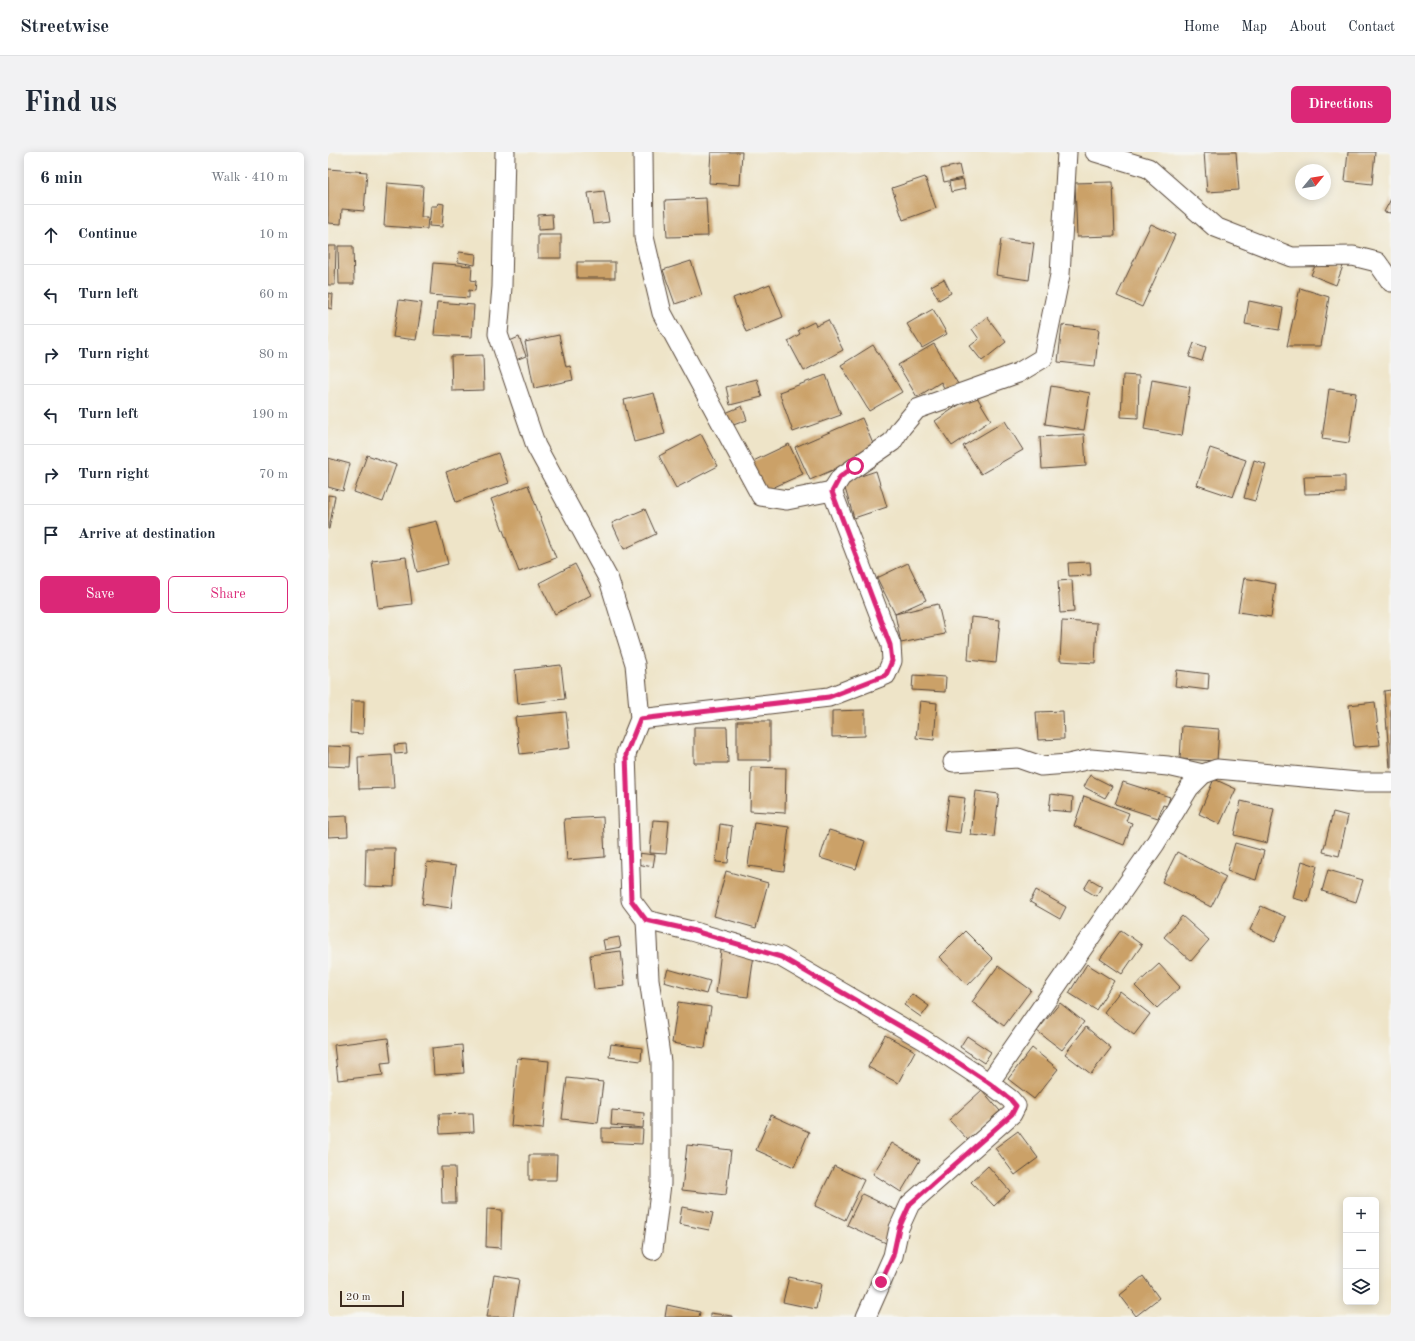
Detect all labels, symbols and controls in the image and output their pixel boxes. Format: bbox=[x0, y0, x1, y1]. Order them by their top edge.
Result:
text: Streetwise bbox=[20, 18, 109, 37]
text: Home bbox=[1184, 20, 1219, 34]
text: Map bbox=[1241, 20, 1267, 34]
text: About bbox=[1289, 20, 1326, 34]
text: Contact bbox=[1348, 20, 1395, 34]
button: Directions bbox=[1291, 86, 1391, 123]
text: Find us bbox=[24, 90, 117, 118]
north arrow bbox=[1295, 164, 1331, 200]
text: 6 min bbox=[40, 170, 83, 187]
text: Walk · 410 m bbox=[211, 171, 288, 184]
icon: ahead bbox=[40, 224, 62, 246]
text: Continue bbox=[78, 227, 137, 242]
text: 10 m bbox=[259, 228, 288, 241]
icon: left bbox=[40, 284, 62, 306]
text: Turn left bbox=[78, 287, 138, 302]
text: 60 m bbox=[259, 288, 288, 301]
icon: right bbox=[40, 344, 62, 366]
text: Turn right bbox=[78, 347, 149, 362]
text: 80 m bbox=[259, 348, 288, 361]
icon: left bbox=[40, 404, 62, 426]
text: Turn left bbox=[78, 407, 138, 422]
text: 190 m bbox=[251, 408, 288, 421]
route start bbox=[846, 457, 864, 475]
icon: right bbox=[40, 464, 62, 486]
text: Turn right bbox=[78, 467, 149, 482]
text: 70 m bbox=[259, 468, 288, 481]
icon: arrive bbox=[40, 524, 62, 546]
text: Arrive at destination bbox=[78, 527, 216, 542]
button: Save bbox=[40, 576, 160, 613]
button: Share bbox=[168, 576, 288, 613]
map controls bbox=[1343, 1197, 1379, 1305]
button: + bbox=[1343, 1197, 1379, 1233]
button: − bbox=[1343, 1233, 1379, 1269]
button: layers bbox=[1343, 1269, 1379, 1305]
route end bbox=[872, 1273, 890, 1291]
scale bar bbox=[340, 1289, 404, 1308]
text: 20 m bbox=[346, 1292, 371, 1303]

